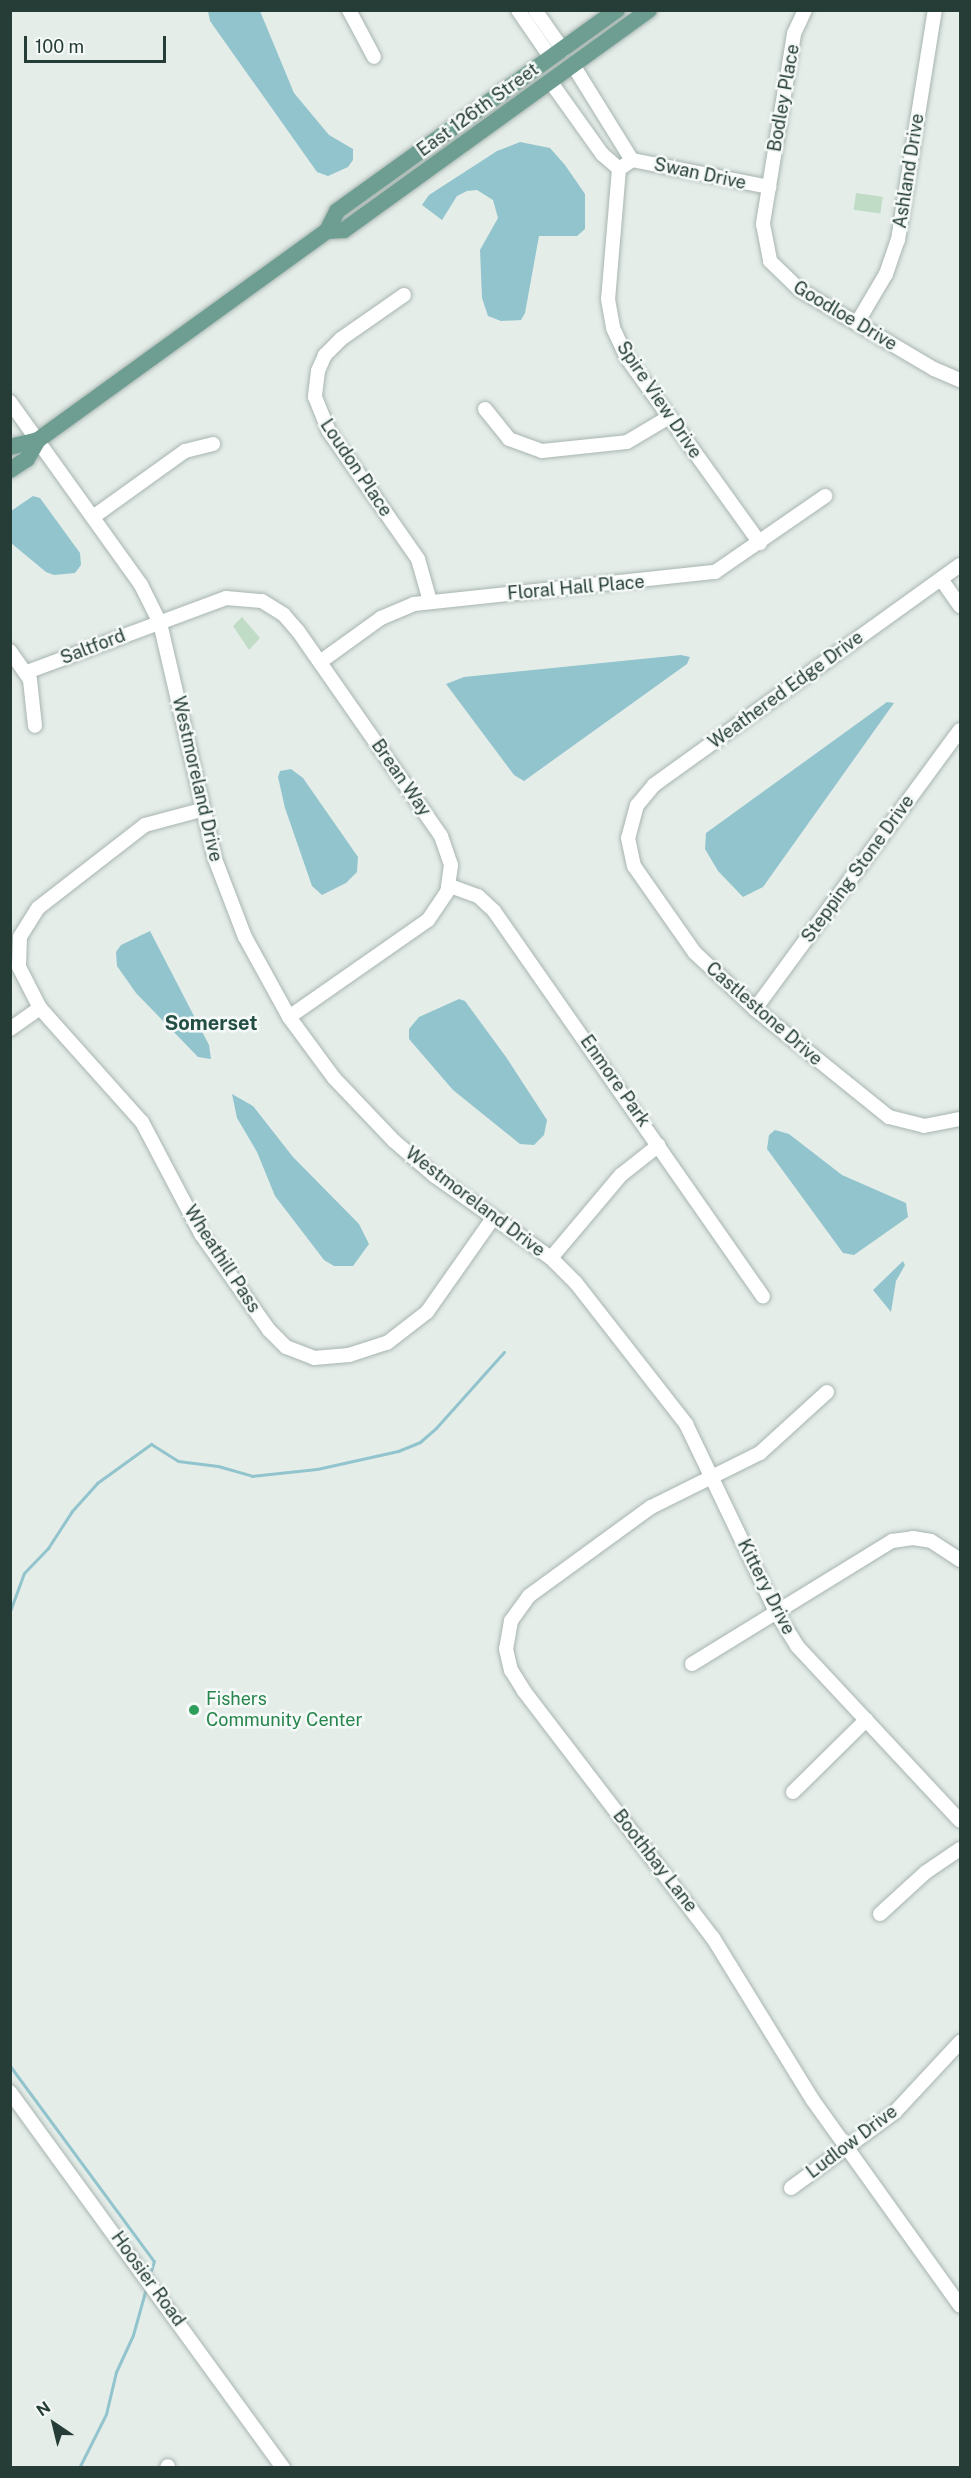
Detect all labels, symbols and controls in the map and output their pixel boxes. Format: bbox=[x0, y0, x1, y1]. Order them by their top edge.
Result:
scale bar bbox=[27, 24, 170, 62]
text: 100 m bbox=[35, 36, 84, 57]
street label: Bodley Place bbox=[764, 42, 804, 154]
street label: East 126th Street bbox=[413, 59, 543, 161]
street label: Ashland Drive bbox=[889, 112, 929, 230]
street label: Swan Drive bbox=[652, 154, 748, 194]
street label: Goodloe Drive bbox=[789, 277, 901, 355]
street label: Spire View Drive bbox=[612, 337, 706, 463]
street label: Loudon Place bbox=[315, 415, 397, 521]
street label: Floral Hall Place bbox=[506, 571, 646, 605]
street label: Saltford bbox=[57, 625, 129, 669]
street label: Weathered Edge Drive bbox=[704, 627, 868, 753]
street label: Westmoreland Drive bbox=[167, 694, 227, 864]
street label: Brean Way bbox=[367, 735, 435, 821]
street label: Stepping Stone Drive bbox=[797, 791, 919, 947]
street label: Castlestone Drive bbox=[701, 958, 827, 1070]
district label: Somerset bbox=[165, 1011, 257, 1035]
street label: Enmore Park bbox=[575, 1031, 655, 1131]
street label: Westmoreland Drive bbox=[401, 1142, 549, 1262]
street label: Wheathill Pass bbox=[179, 1201, 265, 1317]
street label: Kittery Drive bbox=[733, 1536, 799, 1638]
place label: Fishers Community Center bbox=[206, 1689, 363, 1732]
marker: Fishers Community Center bbox=[187, 1703, 201, 1717]
street label: Boothbay Lane bbox=[608, 1805, 702, 1917]
street label: Ludlow Drive bbox=[802, 2101, 902, 2183]
street label: Hoosier Road bbox=[106, 2227, 190, 2331]
north arrow bbox=[24, 2394, 84, 2454]
text: N bbox=[33, 2397, 54, 2420]

